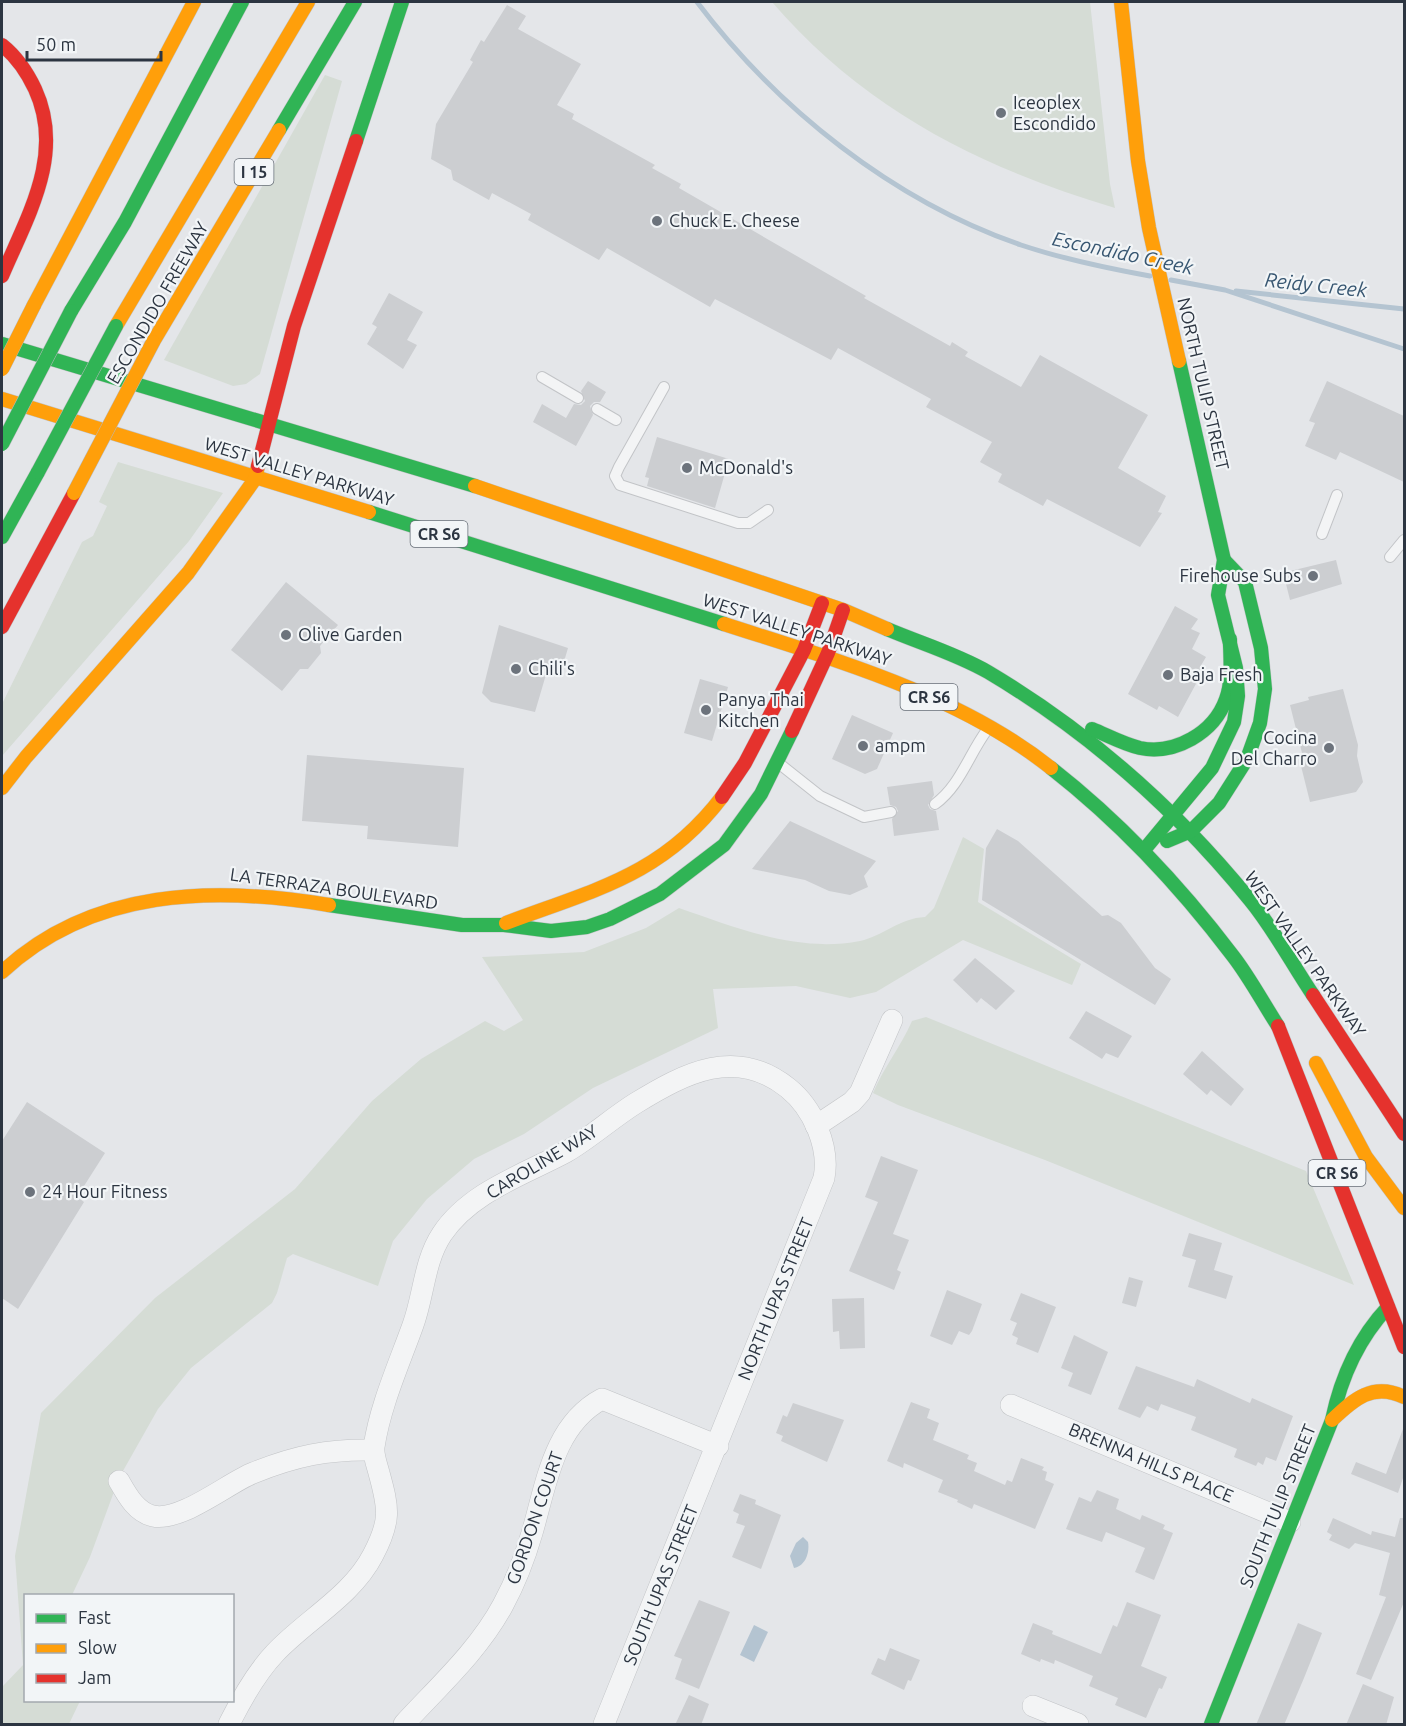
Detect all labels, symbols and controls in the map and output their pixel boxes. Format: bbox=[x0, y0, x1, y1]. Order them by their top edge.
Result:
scale bar bbox=[27, 24, 160, 62]
text: 50 m bbox=[36, 34, 76, 54]
place label: Iceoplex Escondido bbox=[1013, 92, 1096, 133]
marker: Iceoplex Escondido bbox=[994, 106, 1008, 120]
road number: I 15 bbox=[234, 159, 274, 185]
place label: Chuck E. Cheese bbox=[669, 210, 800, 230]
marker: Chuck E. Cheese bbox=[650, 214, 664, 228]
street label: ESCONDIDO FREEWAY bbox=[103, 218, 212, 387]
water label: Escondido Creek bbox=[1050, 226, 1196, 279]
water label: Reidy Creek bbox=[1264, 268, 1369, 301]
street label: NORTH TULIP STREET bbox=[1174, 296, 1234, 472]
street label: WEST VALLEY PARKWAY bbox=[202, 433, 397, 510]
place label: McDonald's bbox=[699, 457, 793, 477]
marker: McDonald's bbox=[680, 461, 694, 475]
road number: CR S6 bbox=[410, 521, 468, 547]
place label: Firehouse Subs bbox=[1179, 565, 1301, 585]
marker: Firehouse Subs bbox=[1306, 569, 1320, 583]
street label: WEST VALLEY PARKWAY bbox=[701, 589, 895, 669]
place label: Olive Garden bbox=[298, 624, 403, 644]
marker: Olive Garden bbox=[279, 628, 293, 642]
place label: Chili's bbox=[528, 658, 575, 678]
marker: Chili's bbox=[509, 662, 523, 676]
place label: Baja Fresh bbox=[1180, 664, 1262, 684]
marker: Baja Fresh bbox=[1161, 668, 1175, 682]
road number: CR S6 bbox=[900, 684, 958, 710]
place label: Panya Thai Kitchen bbox=[718, 689, 804, 730]
marker: Panya Thai Kitchen bbox=[699, 703, 713, 717]
place label: Cocina Del Charro bbox=[1231, 727, 1317, 768]
place label: ampm bbox=[875, 735, 926, 755]
marker: ampm bbox=[856, 739, 870, 753]
marker: Cocina Del Charro bbox=[1322, 741, 1336, 755]
street label: LA TERRAZA BOULEVARD bbox=[229, 863, 440, 913]
street label: WEST VALLEY PARKWAY bbox=[1241, 867, 1371, 1040]
street label: CAROLINE WAY bbox=[482, 1120, 601, 1202]
road number: CR S6 bbox=[1308, 1160, 1366, 1186]
place label: 24 Hour Fitness bbox=[42, 1181, 168, 1201]
marker: 24 Hour Fitness bbox=[23, 1185, 37, 1199]
street label: NORTH UPAS STREET bbox=[733, 1214, 817, 1383]
street label: BRENNA HILLS PLACE bbox=[1066, 1418, 1237, 1506]
street label: SOUTH TULIP STREET bbox=[1235, 1421, 1319, 1590]
street label: GORDON COURT bbox=[502, 1449, 566, 1587]
street label: SOUTH UPAS STREET bbox=[619, 1502, 701, 1668]
legend bbox=[24, 1594, 234, 1702]
text: Fast bbox=[78, 1607, 111, 1627]
text: Slow bbox=[78, 1637, 117, 1657]
text: Jam bbox=[78, 1667, 112, 1687]

